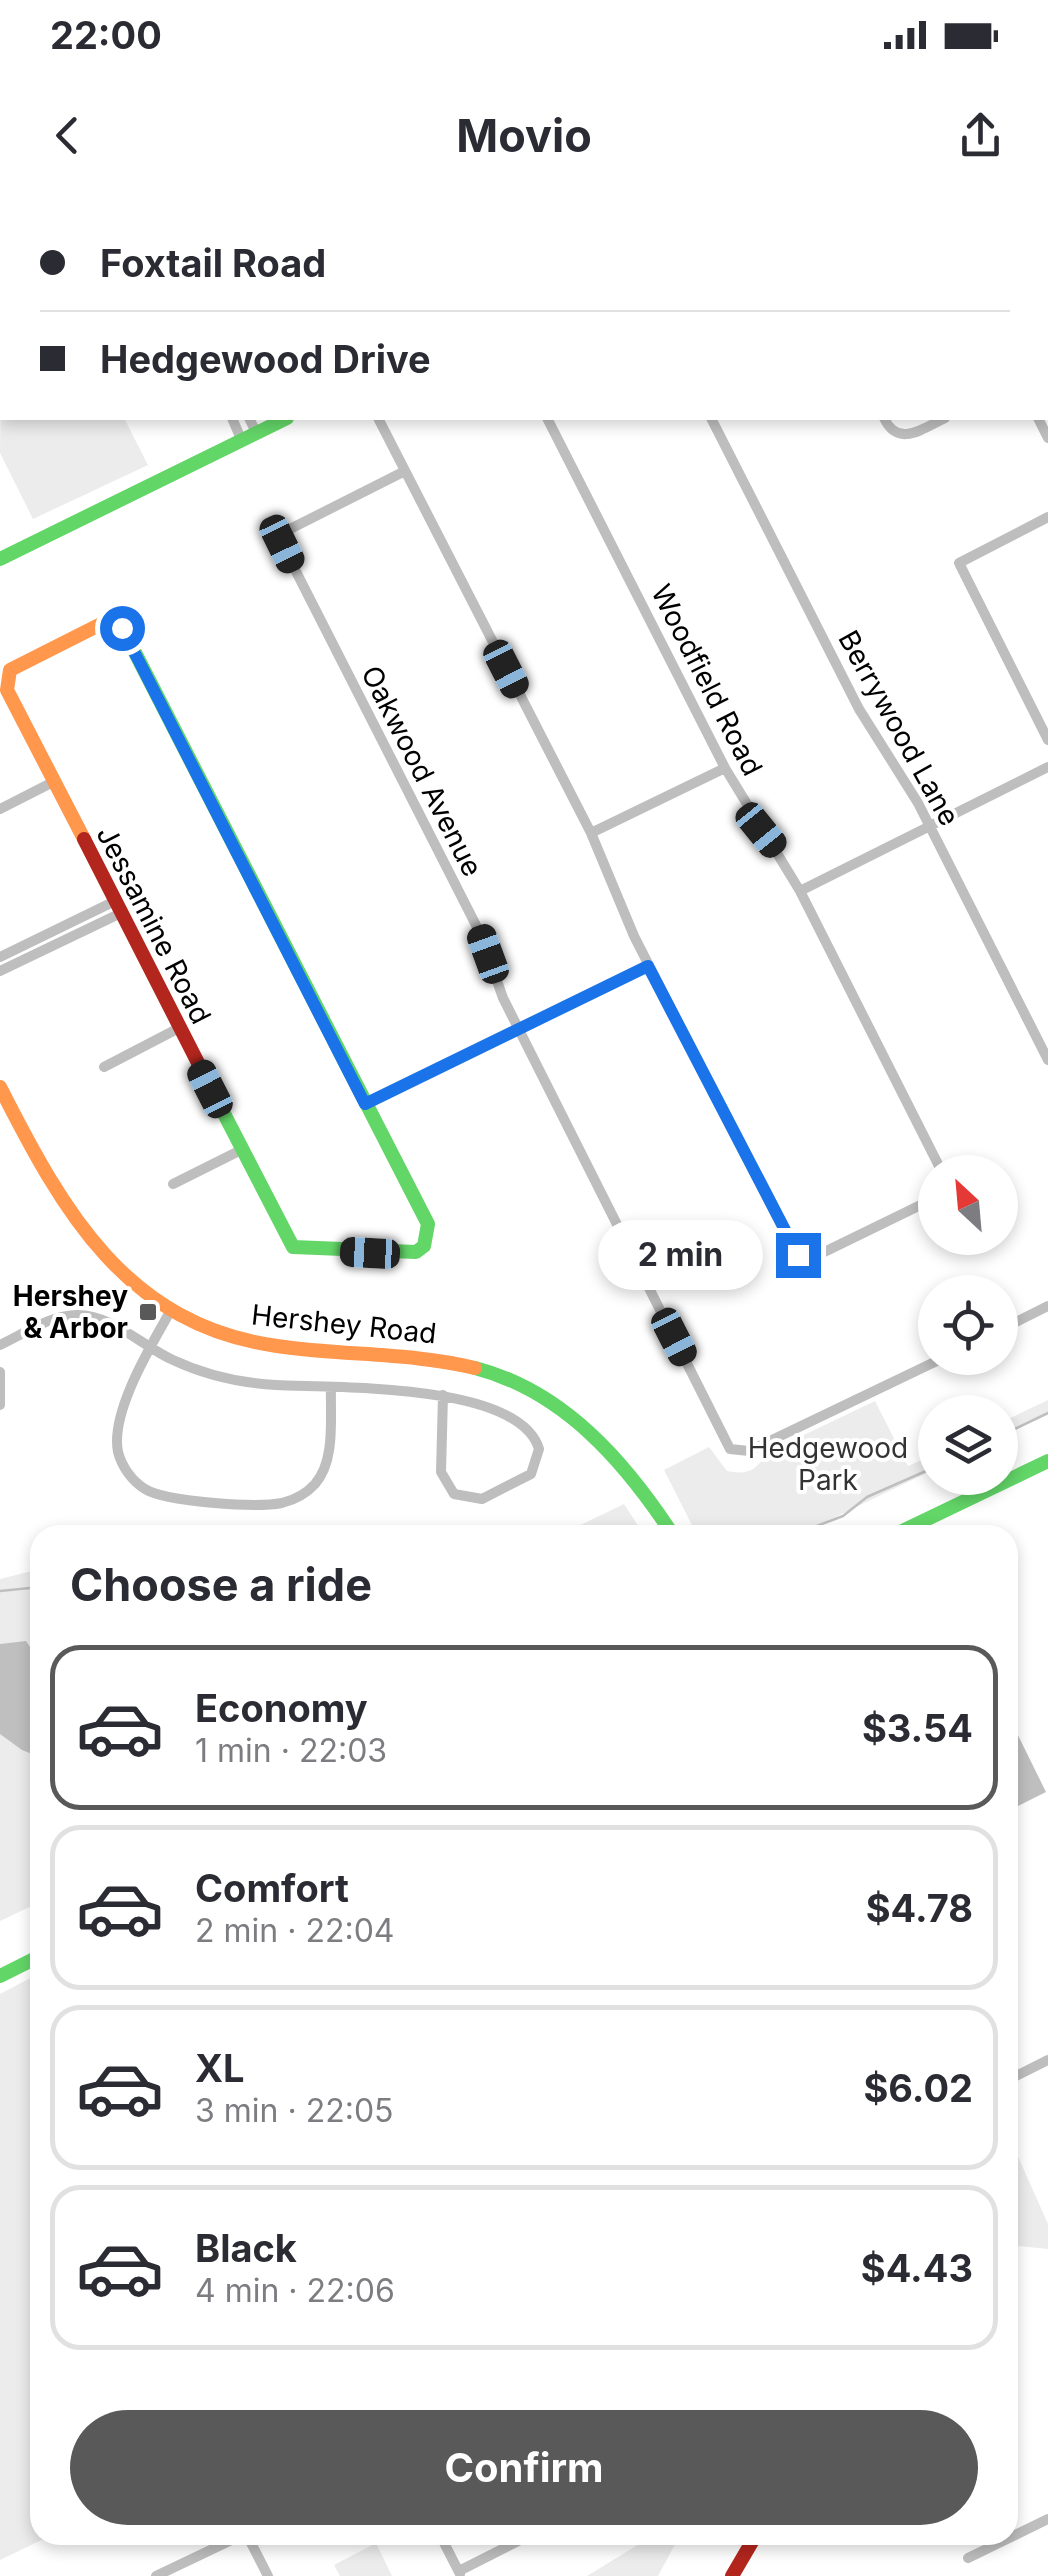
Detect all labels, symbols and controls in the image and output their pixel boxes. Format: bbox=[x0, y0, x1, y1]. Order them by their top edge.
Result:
text: 22:00 bbox=[50, 12, 162, 58]
icon: back bbox=[40, 108, 95, 163]
text: Movio bbox=[456, 108, 592, 163]
icon: share bbox=[953, 108, 1008, 163]
text: Foxtail Road bbox=[100, 240, 326, 286]
text: Hedgewood Drive bbox=[100, 336, 431, 382]
car bbox=[255, 510, 309, 578]
street label: Woodfield Road bbox=[644, 579, 770, 781]
route start bbox=[100, 606, 145, 651]
street label: Berrywood Lane bbox=[831, 625, 967, 831]
car bbox=[479, 635, 533, 703]
street label: Oakwood Avenue bbox=[354, 660, 490, 882]
car bbox=[730, 797, 792, 863]
street label: Jessamine Road bbox=[90, 821, 218, 1029]
car bbox=[464, 921, 512, 987]
car bbox=[183, 1055, 237, 1123]
north arrow bbox=[918, 1155, 1018, 1255]
map controls bbox=[918, 1155, 1018, 1495]
callout: 2 min bbox=[598, 1220, 763, 1290]
route end bbox=[776, 1233, 821, 1278]
text: 2 min bbox=[638, 1235, 723, 1274]
car bbox=[339, 1236, 401, 1270]
button: locate bbox=[918, 1275, 1018, 1375]
place label: Hershey & Arbor bbox=[13, 1279, 128, 1345]
street label: Hershey Road bbox=[250, 1297, 438, 1351]
marker: Hershey & Arbor bbox=[137, 1301, 159, 1323]
car bbox=[647, 1303, 701, 1371]
button: layers bbox=[918, 1395, 1018, 1495]
park label: Hedgewood Park bbox=[748, 1431, 908, 1497]
text: Choose a ride bbox=[70, 1557, 372, 1612]
icon: car bbox=[75, 1683, 165, 1773]
text: Economy bbox=[195, 1685, 368, 1731]
text: $3.54 bbox=[862, 1705, 973, 1751]
text: 1 min · 22:03 bbox=[195, 1731, 387, 1770]
icon: car bbox=[75, 1863, 165, 1953]
text: Comfort bbox=[195, 1865, 349, 1911]
text: $4.78 bbox=[866, 1885, 973, 1931]
text: 2 min · 22:04 bbox=[195, 1911, 395, 1950]
icon: car bbox=[75, 2043, 165, 2133]
text: XL bbox=[195, 2045, 245, 2091]
text: $6.02 bbox=[863, 2065, 973, 2111]
text: 3 min · 22:05 bbox=[195, 2091, 394, 2130]
icon: car bbox=[75, 2223, 165, 2313]
text: Black bbox=[195, 2225, 297, 2271]
text: $4.43 bbox=[861, 2245, 973, 2291]
text: 4 min · 22:06 bbox=[195, 2271, 395, 2310]
button: Confirm bbox=[70, 2410, 978, 2525]

